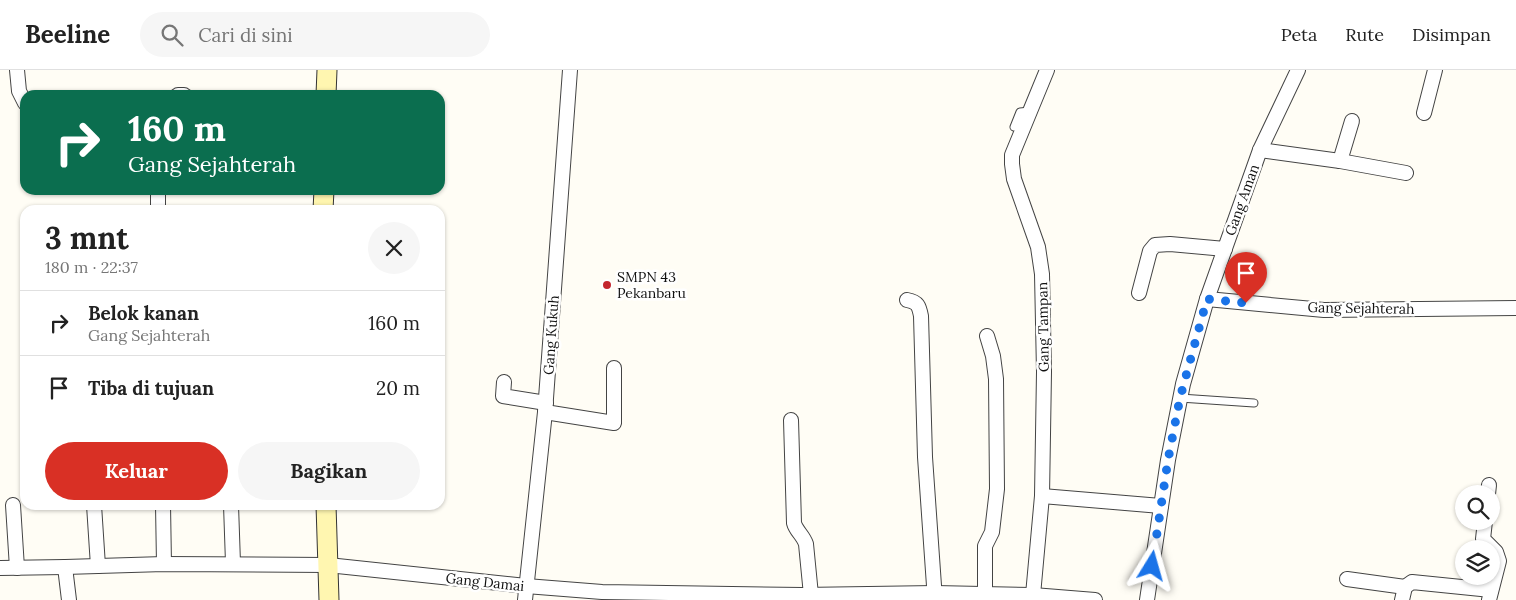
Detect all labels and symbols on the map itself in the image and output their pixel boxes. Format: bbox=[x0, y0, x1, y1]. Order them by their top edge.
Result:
street label: Gang Aman bbox=[1221, 161, 1263, 238]
pin bbox=[1225, 252, 1267, 303]
place label: SMPN 43 Pekanbaru bbox=[617, 268, 686, 302]
marker: SMPN 43 Pekanbaru bbox=[601, 279, 613, 291]
street label: Gang Tampan bbox=[1033, 281, 1053, 372]
street label: Gang Kukuh bbox=[539, 295, 563, 375]
street label: Gang Sejahterah bbox=[1307, 298, 1415, 318]
position arrow bbox=[1125, 539, 1177, 591]
street label: Gang Damai bbox=[445, 569, 525, 595]

